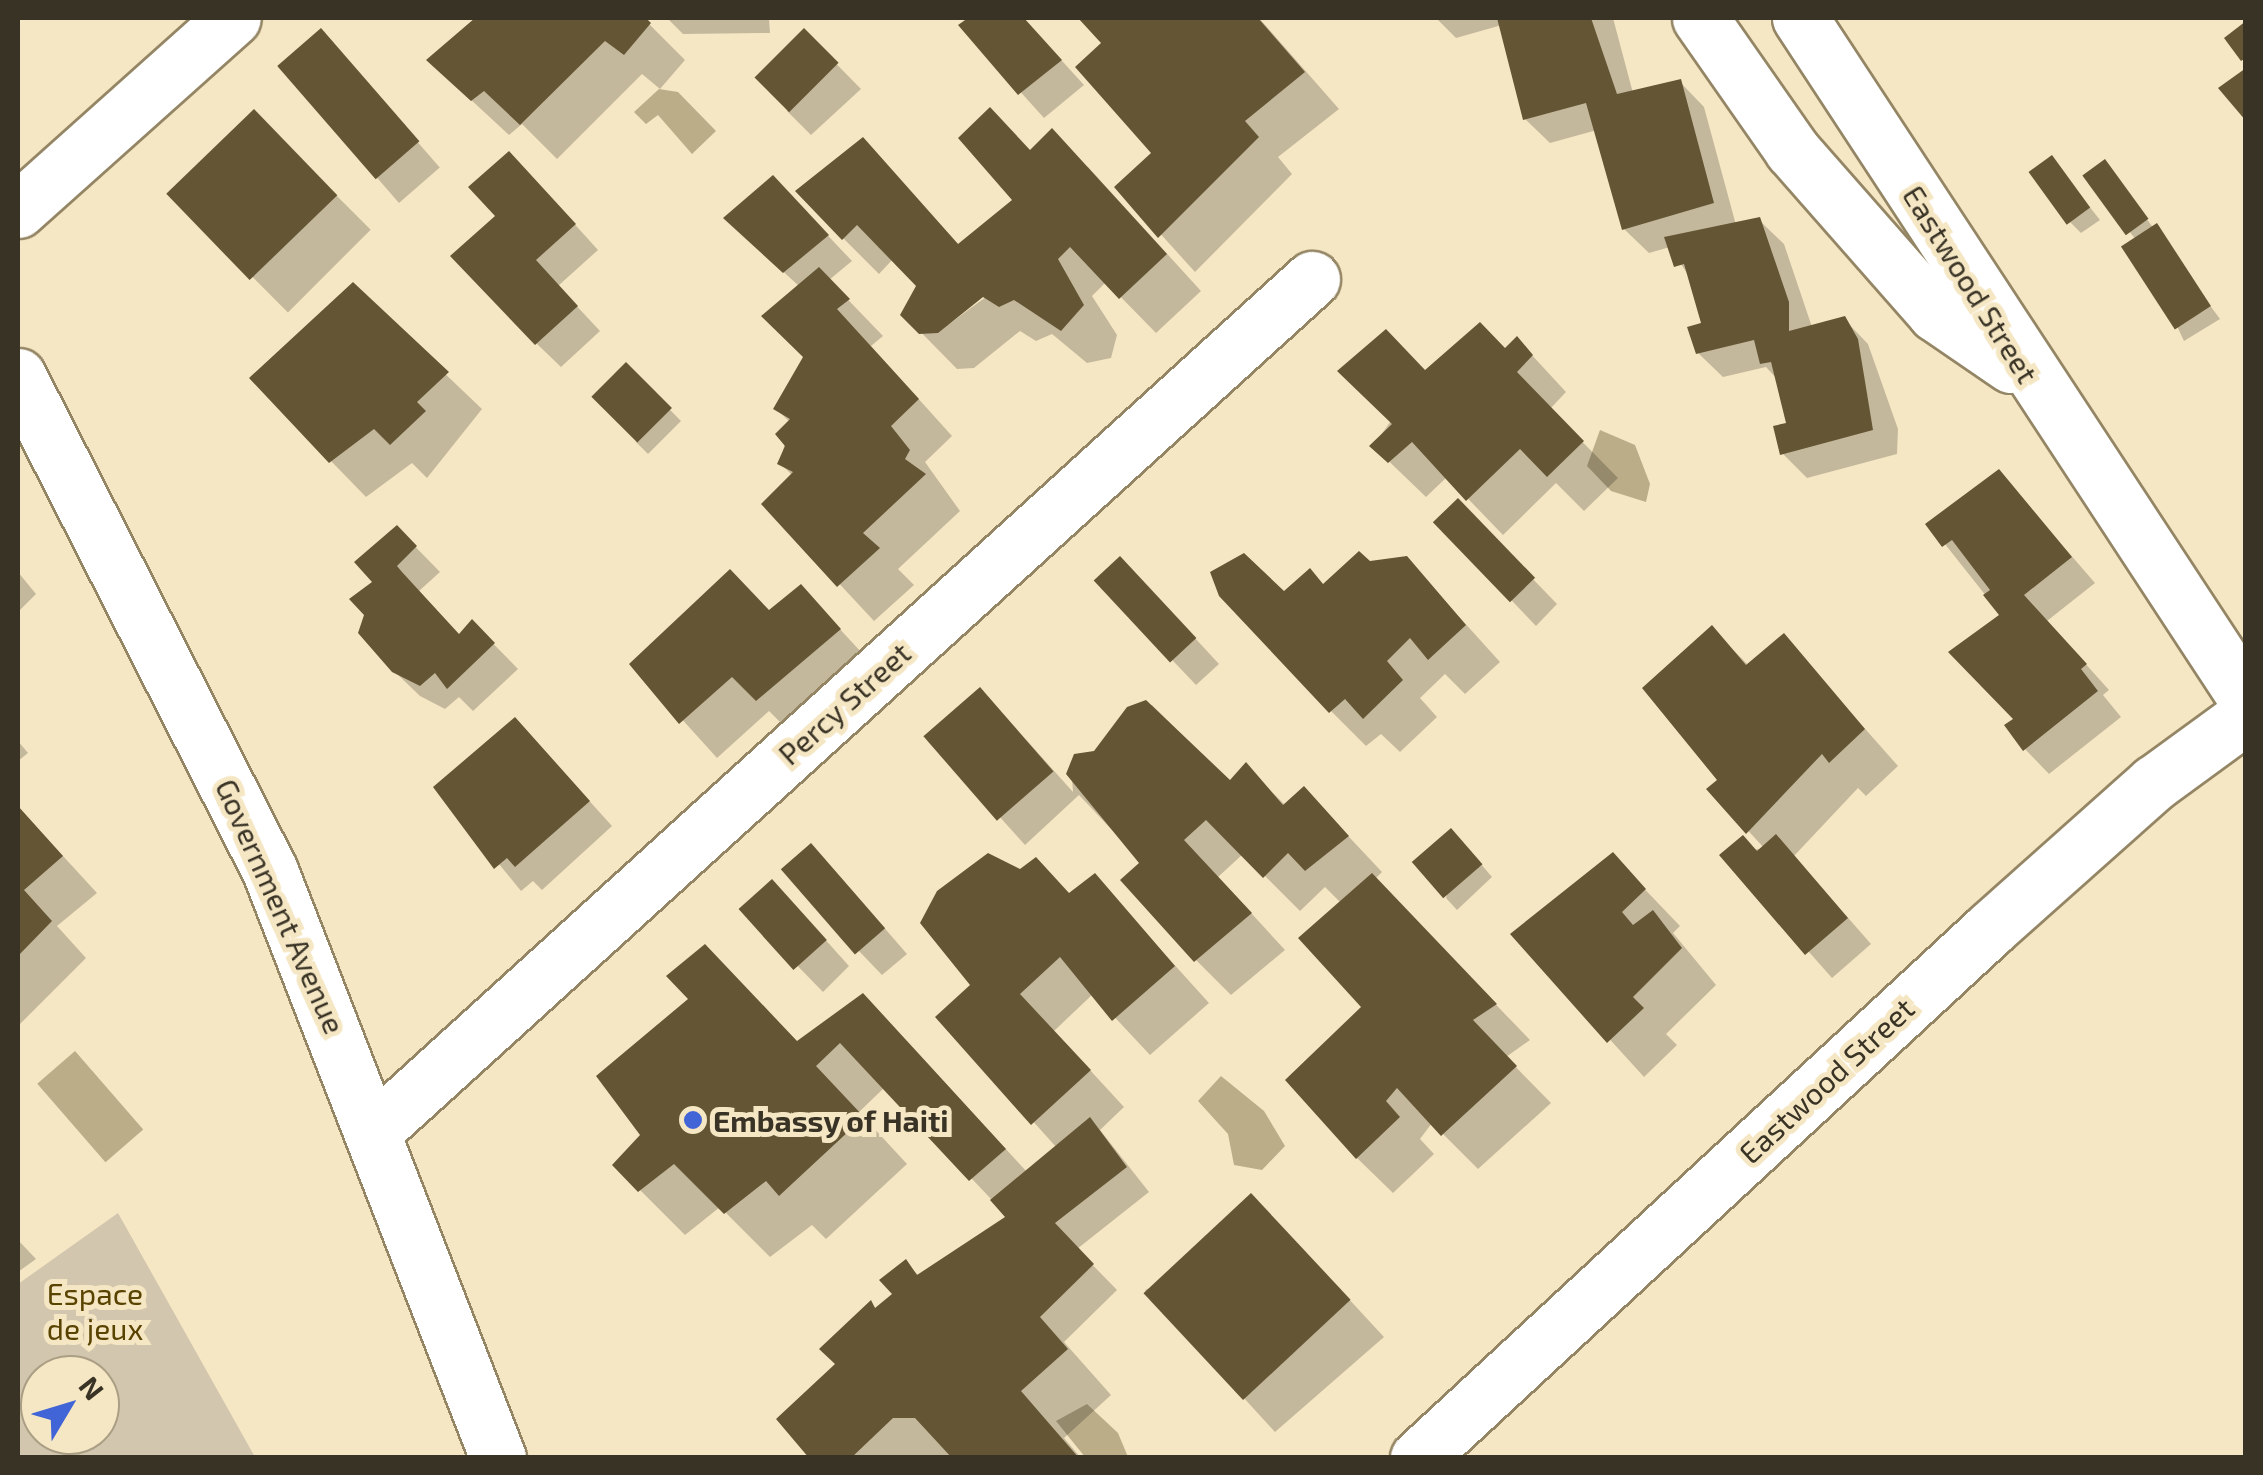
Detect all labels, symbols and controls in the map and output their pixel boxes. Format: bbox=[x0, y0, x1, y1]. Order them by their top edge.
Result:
street label: Eastwood Street bbox=[1896, 179, 2046, 389]
street label: Percy Street bbox=[770, 634, 918, 772]
street label: Government Avenue bbox=[209, 773, 353, 1039]
street label: Eastwood Street bbox=[1731, 990, 1921, 1170]
place label: Embassy of Haiti bbox=[713, 1102, 950, 1138]
marker: Embassy of Haiti bbox=[682, 1109, 704, 1131]
park label: Espace de jeux bbox=[47, 1275, 143, 1346]
north arrow bbox=[20, 1355, 120, 1455]
text: N bbox=[72, 1369, 112, 1406]

